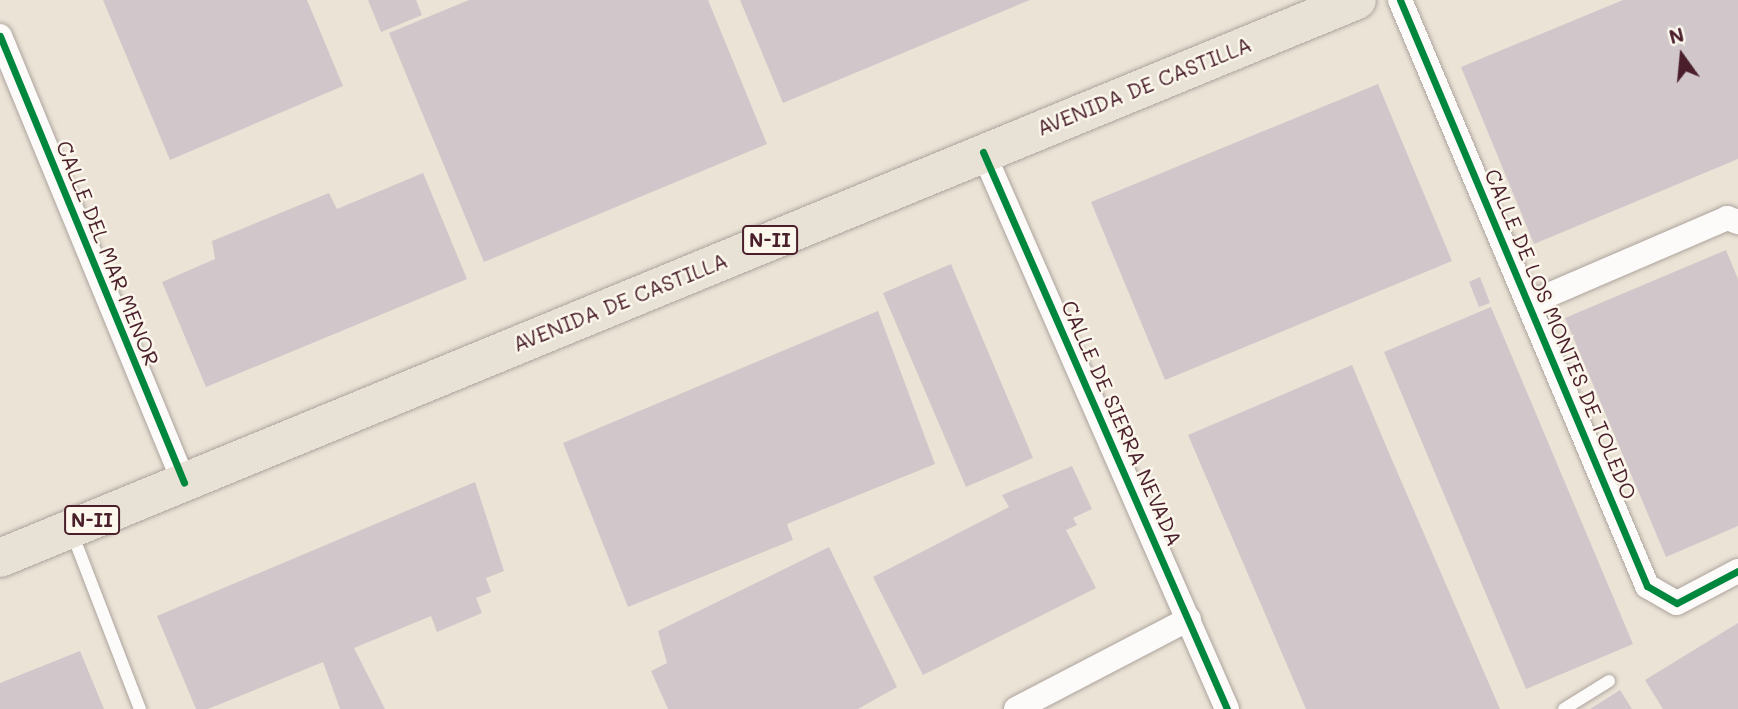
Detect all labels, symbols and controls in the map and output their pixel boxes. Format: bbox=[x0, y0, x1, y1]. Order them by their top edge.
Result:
north arrow bbox=[1647, 21, 1717, 91]
text: N bbox=[1666, 21, 1687, 49]
street label: AVENIDA DE CASTILLA bbox=[1033, 31, 1255, 141]
street label: CALLE DEL MAR MENOR bbox=[51, 137, 165, 369]
street label: CALLE DE LOS MONTES DE TOLEDO bbox=[1480, 165, 1642, 503]
road number: N-II bbox=[742, 224, 798, 256]
street label: AVENIDA DE CASTILLA bbox=[509, 247, 731, 357]
street label: CALLE DE SIERRA NEVADA bbox=[1056, 296, 1188, 550]
road number: N-II bbox=[64, 505, 120, 536]

